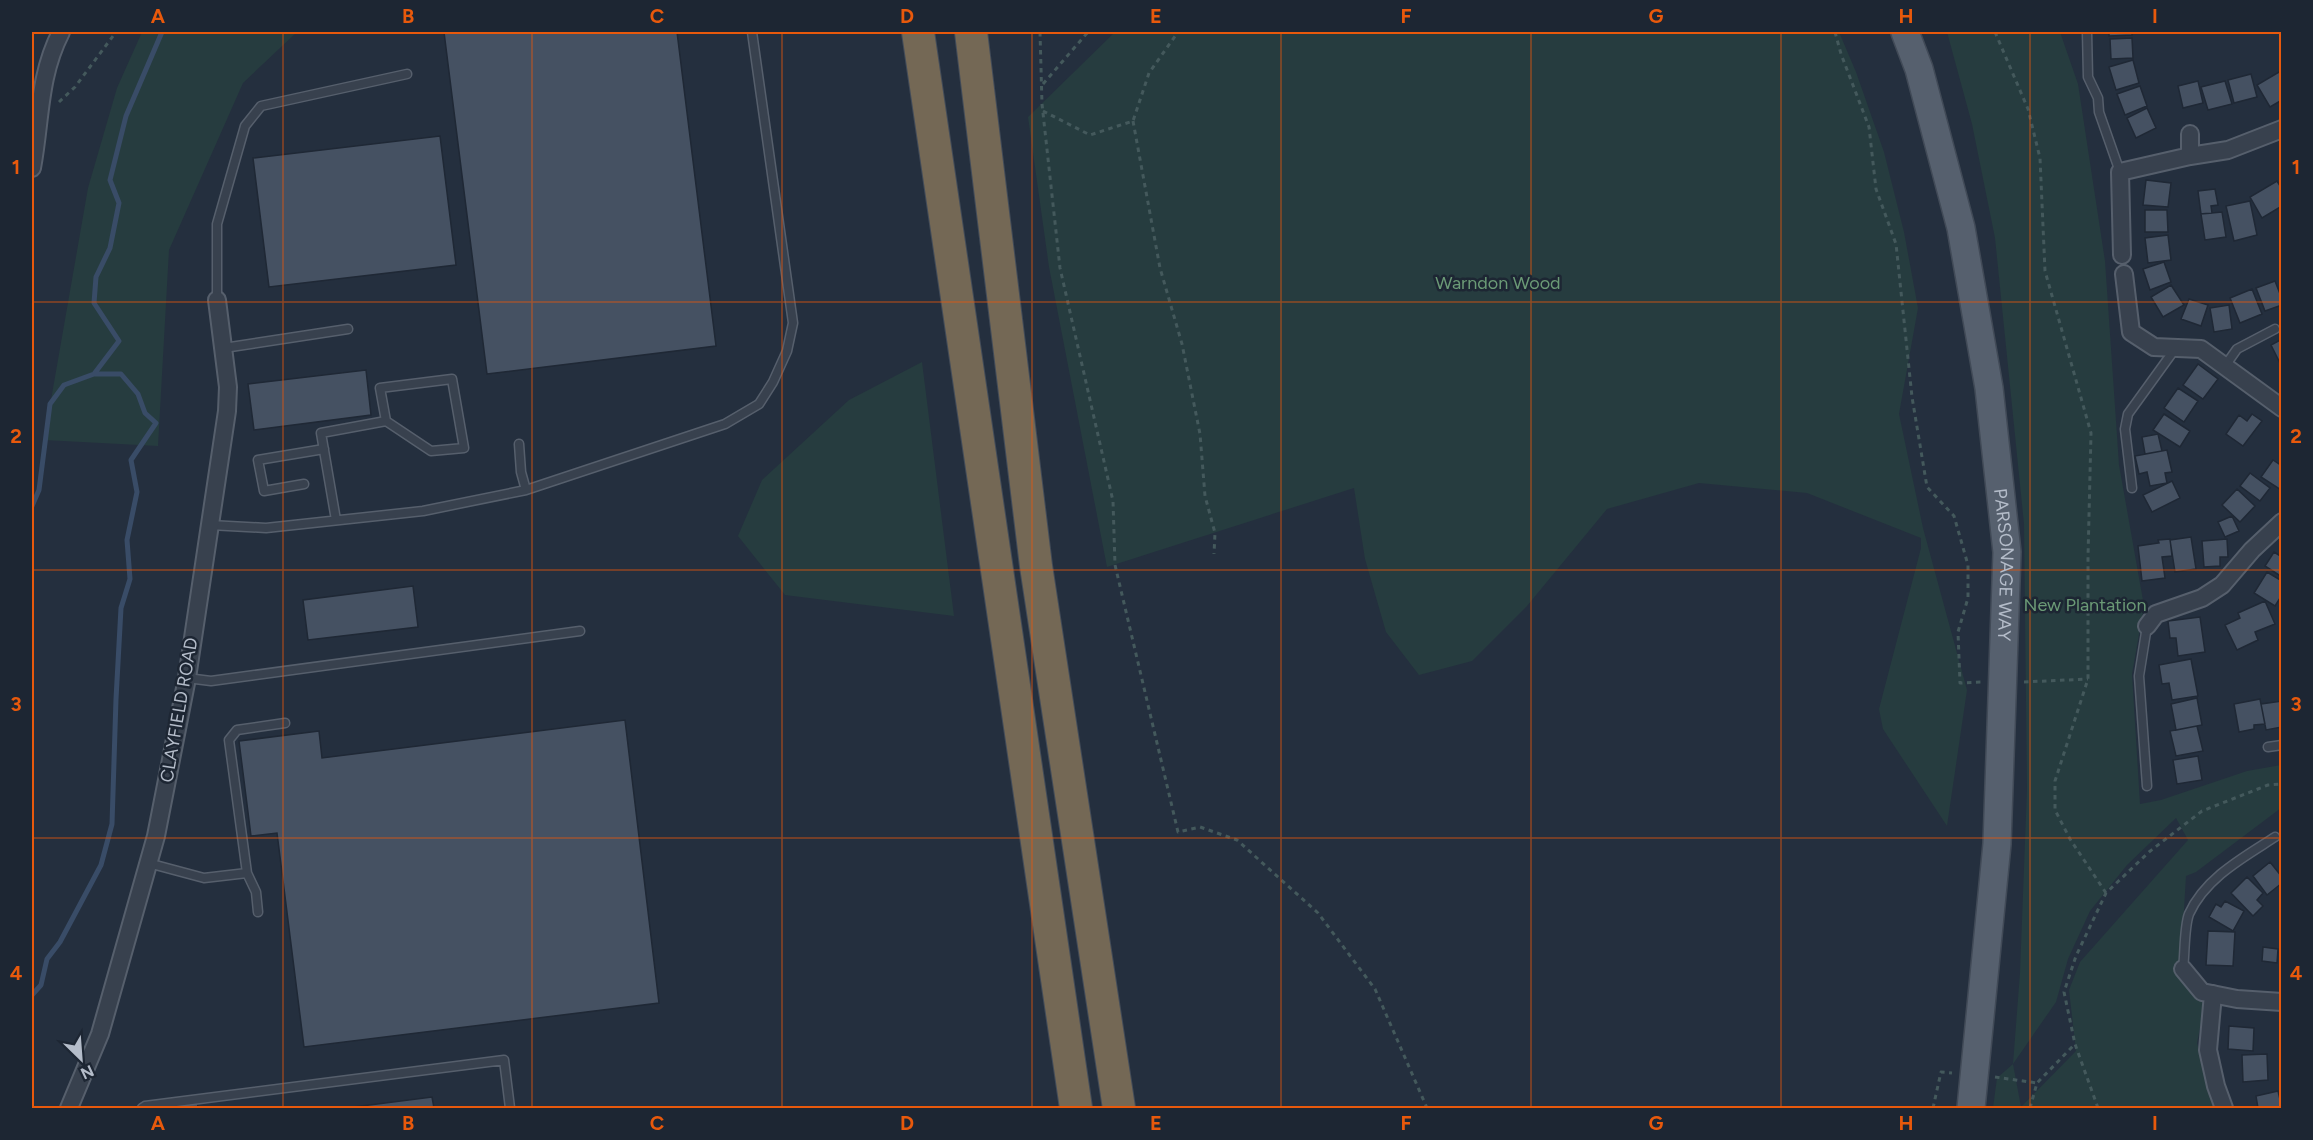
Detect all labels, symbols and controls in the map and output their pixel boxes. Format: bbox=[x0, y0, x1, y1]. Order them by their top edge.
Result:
text: A bbox=[151, 4, 166, 28]
text: B bbox=[402, 4, 414, 28]
text: C bbox=[650, 4, 664, 28]
text: D bbox=[900, 4, 914, 28]
text: E bbox=[1150, 4, 1162, 28]
text: F bbox=[1400, 4, 1412, 28]
text: G bbox=[1649, 4, 1664, 28]
text: H bbox=[1899, 4, 1914, 28]
text: I bbox=[2152, 4, 2158, 28]
text: 1 bbox=[12, 155, 20, 179]
text: 1 bbox=[2292, 155, 2300, 179]
park label: Warndon Wood bbox=[1435, 272, 1561, 294]
text: 2 bbox=[10, 424, 22, 448]
text: 2 bbox=[2290, 424, 2302, 448]
street label: PARSONAGE WAY bbox=[1989, 487, 2018, 642]
park label: New Plantation bbox=[2023, 594, 2147, 616]
street label: CLAYFIELD ROAD bbox=[155, 636, 203, 784]
text: 3 bbox=[10, 692, 22, 716]
text: 3 bbox=[2290, 692, 2302, 716]
text: 4 bbox=[10, 961, 23, 985]
text: 4 bbox=[2290, 961, 2303, 985]
north arrow bbox=[51, 1029, 111, 1089]
text: N bbox=[78, 1061, 97, 1083]
text: A bbox=[151, 1111, 166, 1135]
text: B bbox=[402, 1111, 414, 1135]
text: C bbox=[650, 1111, 664, 1135]
text: D bbox=[900, 1111, 914, 1135]
text: E bbox=[1150, 1111, 1162, 1135]
text: F bbox=[1400, 1111, 1412, 1135]
text: G bbox=[1649, 1111, 1664, 1135]
text: H bbox=[1899, 1111, 1914, 1135]
text: I bbox=[2152, 1111, 2158, 1135]

